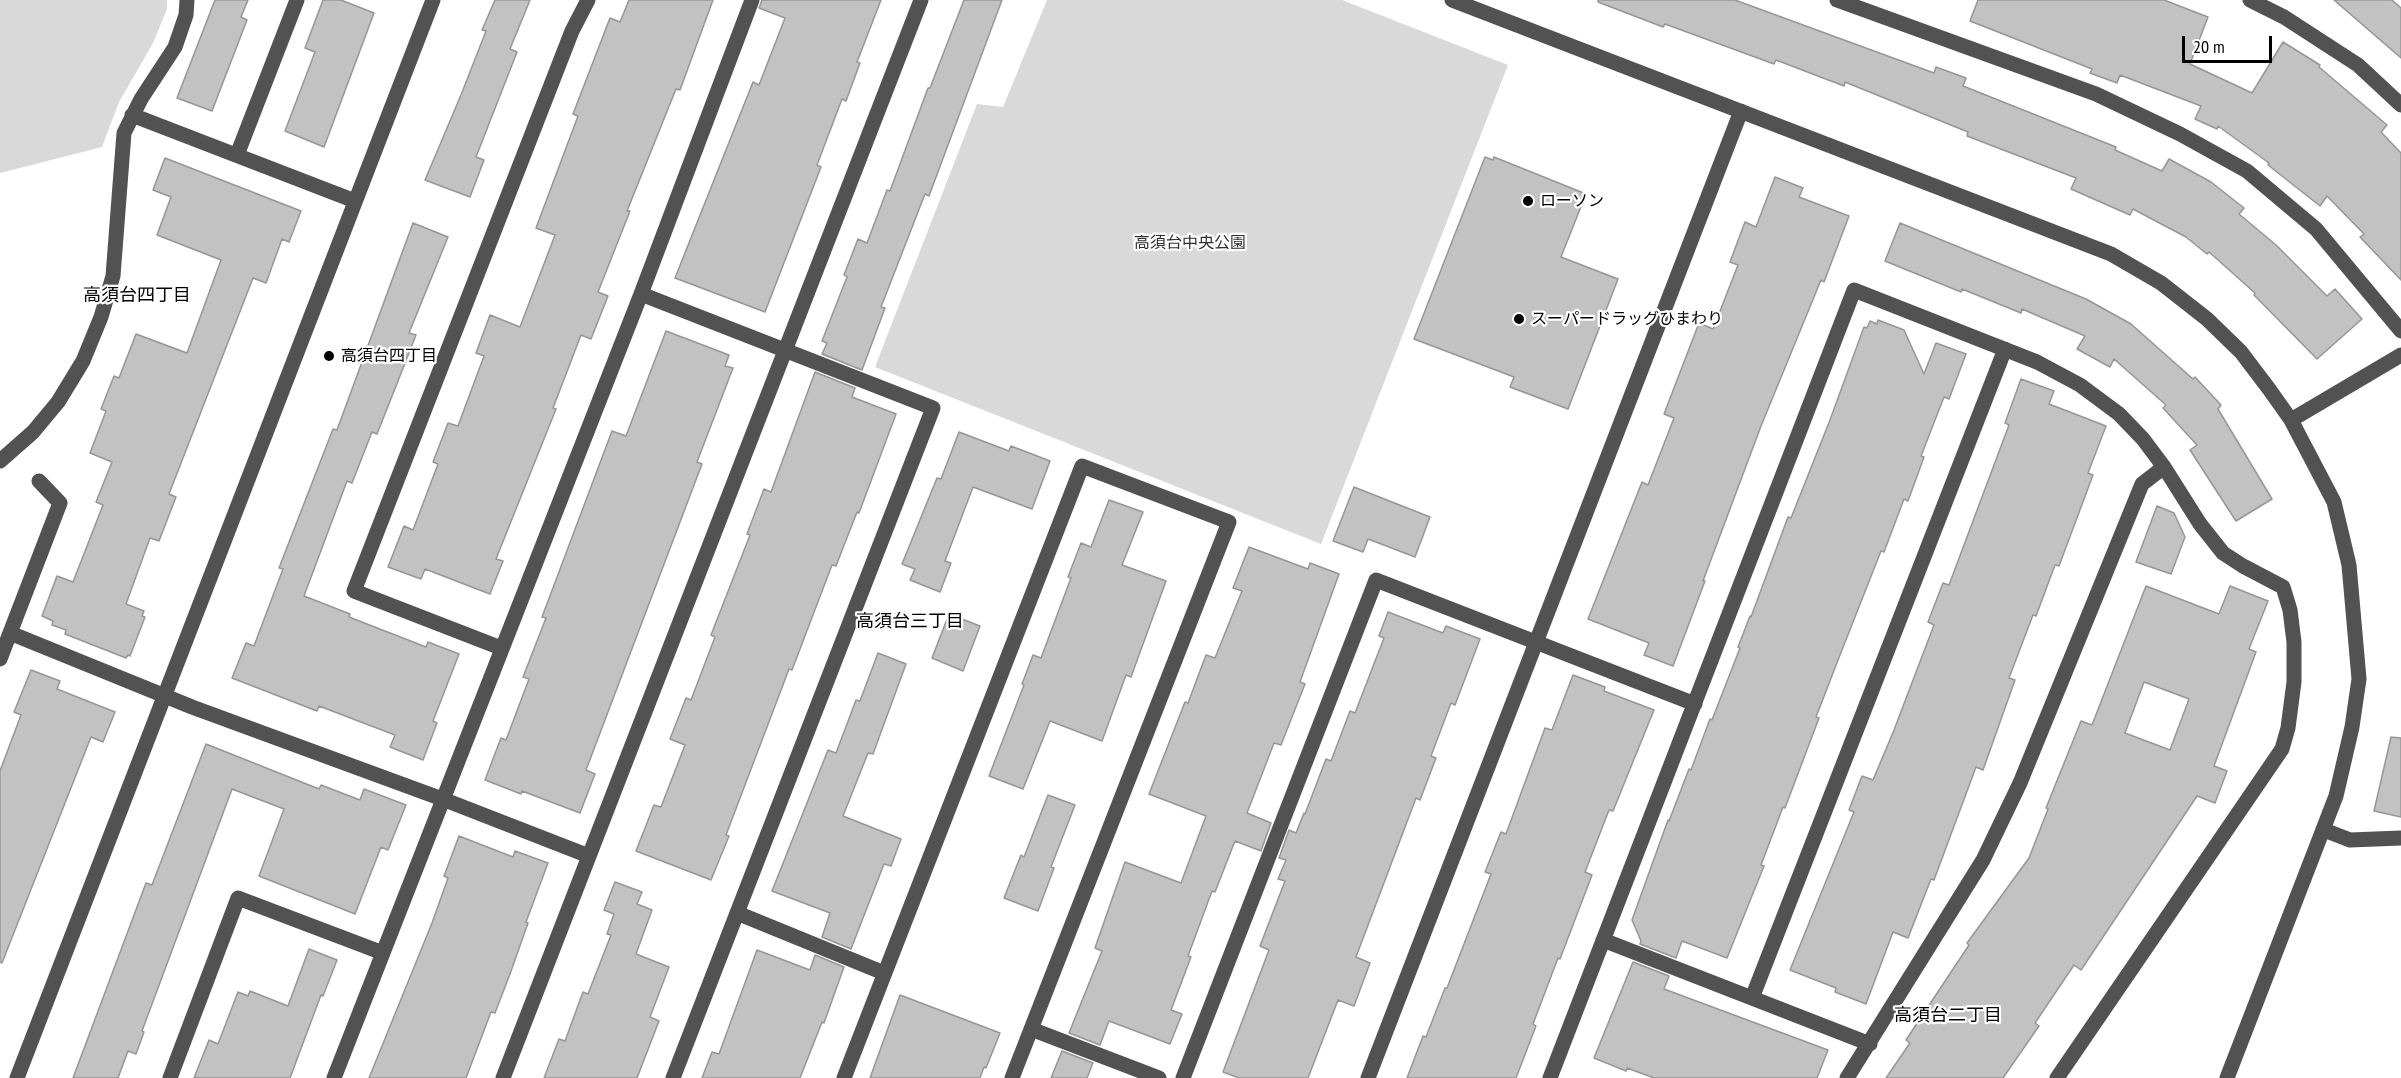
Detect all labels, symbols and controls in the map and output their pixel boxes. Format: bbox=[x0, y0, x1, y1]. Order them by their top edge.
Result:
scale bar bbox=[2185, 24, 2275, 62]
text: 20 m bbox=[2193, 35, 2225, 58]
place label: ローソン bbox=[1540, 191, 1604, 211]
marker: ローソン bbox=[1521, 194, 1535, 208]
park label: 高須台中央公園 bbox=[1134, 233, 1246, 253]
district label: 高須台四丁目 bbox=[83, 285, 191, 307]
place label: スーパードラッグひまわり bbox=[1531, 309, 1723, 329]
marker: スーパードラッグひまわり bbox=[1512, 312, 1526, 326]
place label: 高須台四丁目 bbox=[341, 346, 437, 366]
marker: 高須台四丁目 bbox=[322, 349, 336, 363]
district label: 高須台三丁目 bbox=[856, 611, 964, 633]
district label: 高須台二丁目 bbox=[1894, 1005, 2002, 1027]

